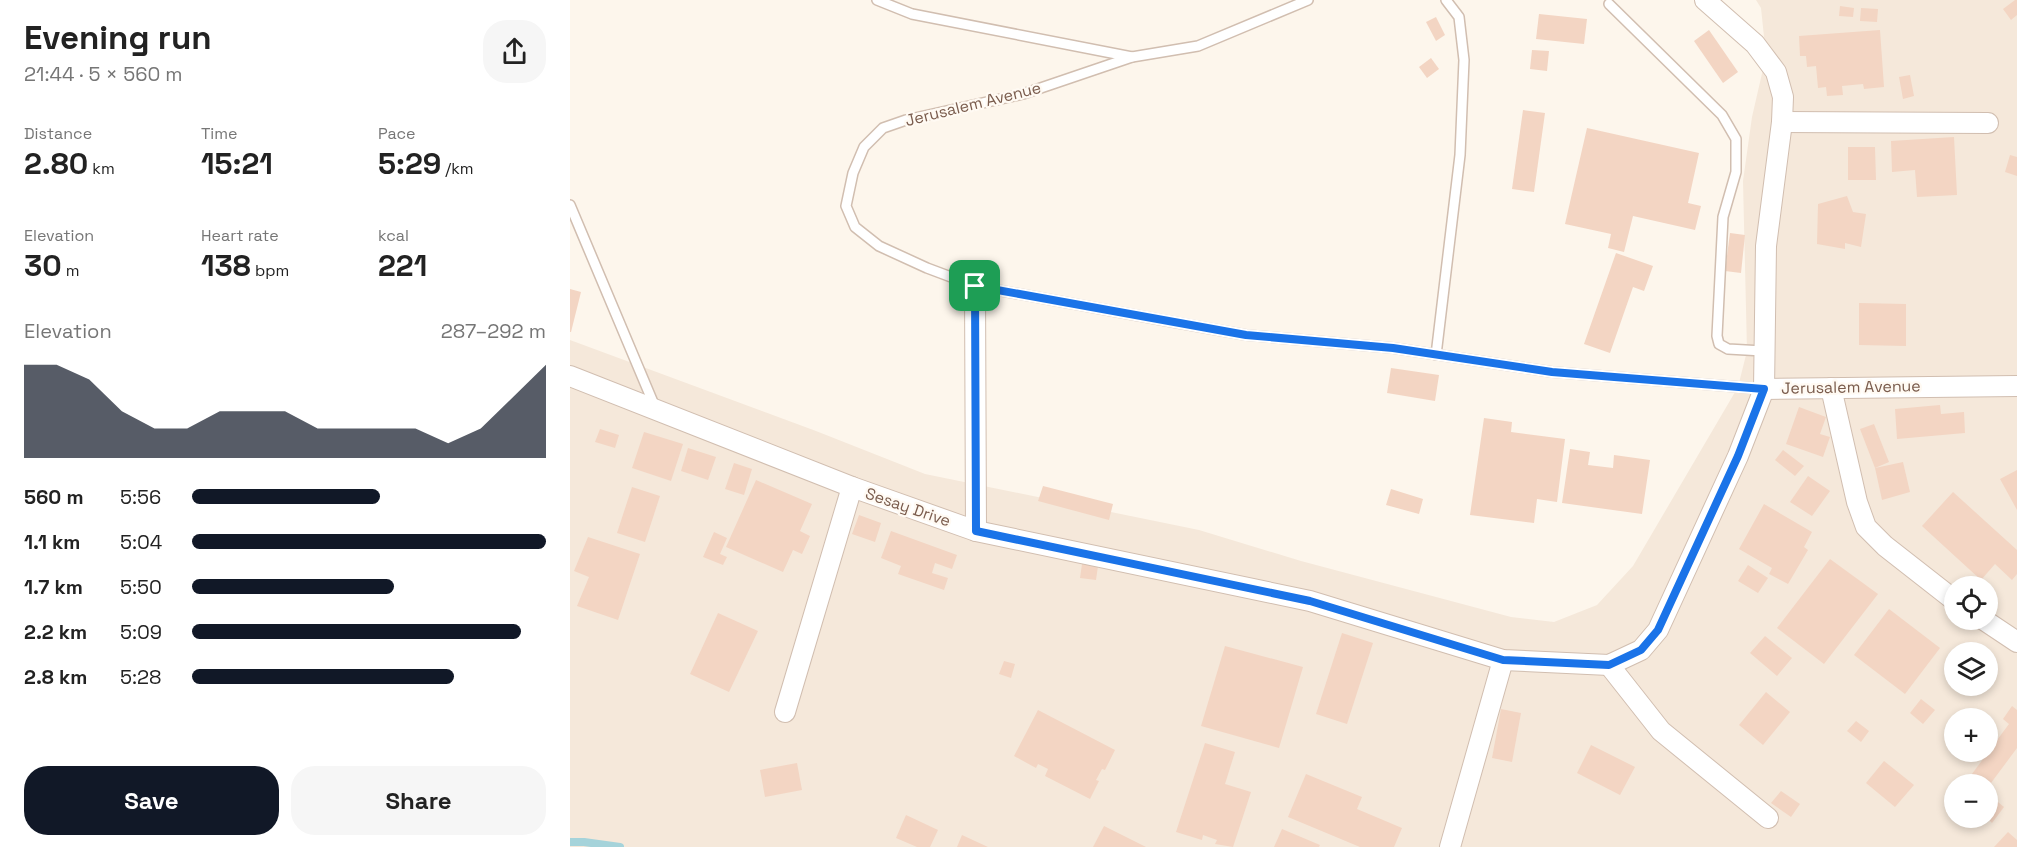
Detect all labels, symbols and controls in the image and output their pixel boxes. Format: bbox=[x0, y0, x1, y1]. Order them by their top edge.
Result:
text: Evening run bbox=[24, 17, 212, 59]
button: share bbox=[483, 20, 546, 83]
text: 21:44 · 5 × 560 m bbox=[24, 61, 183, 87]
street label: Jerusalem Avenue bbox=[903, 77, 1043, 131]
text: Distance bbox=[24, 123, 92, 144]
text: Time bbox=[201, 123, 237, 144]
text: Pace bbox=[378, 123, 415, 144]
text: 2.80 bbox=[24, 144, 88, 183]
text: 15:21 bbox=[201, 144, 273, 183]
text: 5:29 bbox=[378, 144, 441, 183]
text: km bbox=[88, 158, 115, 179]
text: /km bbox=[441, 158, 474, 179]
text: Elevation bbox=[24, 225, 94, 246]
text: Heart rate bbox=[201, 225, 279, 246]
text: kcal bbox=[378, 225, 409, 246]
text: 30 bbox=[24, 246, 62, 285]
text: 138 bbox=[201, 246, 251, 285]
text: 221 bbox=[378, 246, 427, 285]
text: m bbox=[62, 260, 80, 281]
text: bpm bbox=[251, 260, 289, 281]
pin bbox=[949, 260, 1000, 311]
icon: arrive bbox=[958, 269, 991, 302]
text: Elevation bbox=[24, 318, 112, 344]
text: 287–292 m bbox=[441, 318, 546, 344]
street label: Jerusalem Avenue bbox=[1781, 375, 1921, 399]
street label: Sesay Drive bbox=[863, 483, 953, 531]
text: 560 m bbox=[24, 484, 83, 510]
text: 5:56 bbox=[120, 484, 161, 510]
text: 1.1 km bbox=[24, 529, 80, 555]
text: 5:04 bbox=[120, 529, 162, 555]
text: 1.7 km bbox=[24, 574, 83, 600]
text: 5:50 bbox=[120, 574, 162, 600]
map controls bbox=[1944, 576, 1998, 828]
button: locate bbox=[1944, 576, 1998, 630]
text: 2.2 km bbox=[24, 619, 87, 645]
text: 5:09 bbox=[120, 619, 162, 645]
button: layers bbox=[1944, 642, 1998, 696]
text: 2.8 km bbox=[24, 664, 87, 690]
text: 5:28 bbox=[120, 664, 162, 690]
button: + bbox=[1944, 708, 1998, 762]
button: Save bbox=[24, 766, 279, 835]
button: Share bbox=[291, 766, 546, 835]
button: − bbox=[1944, 774, 1998, 828]

